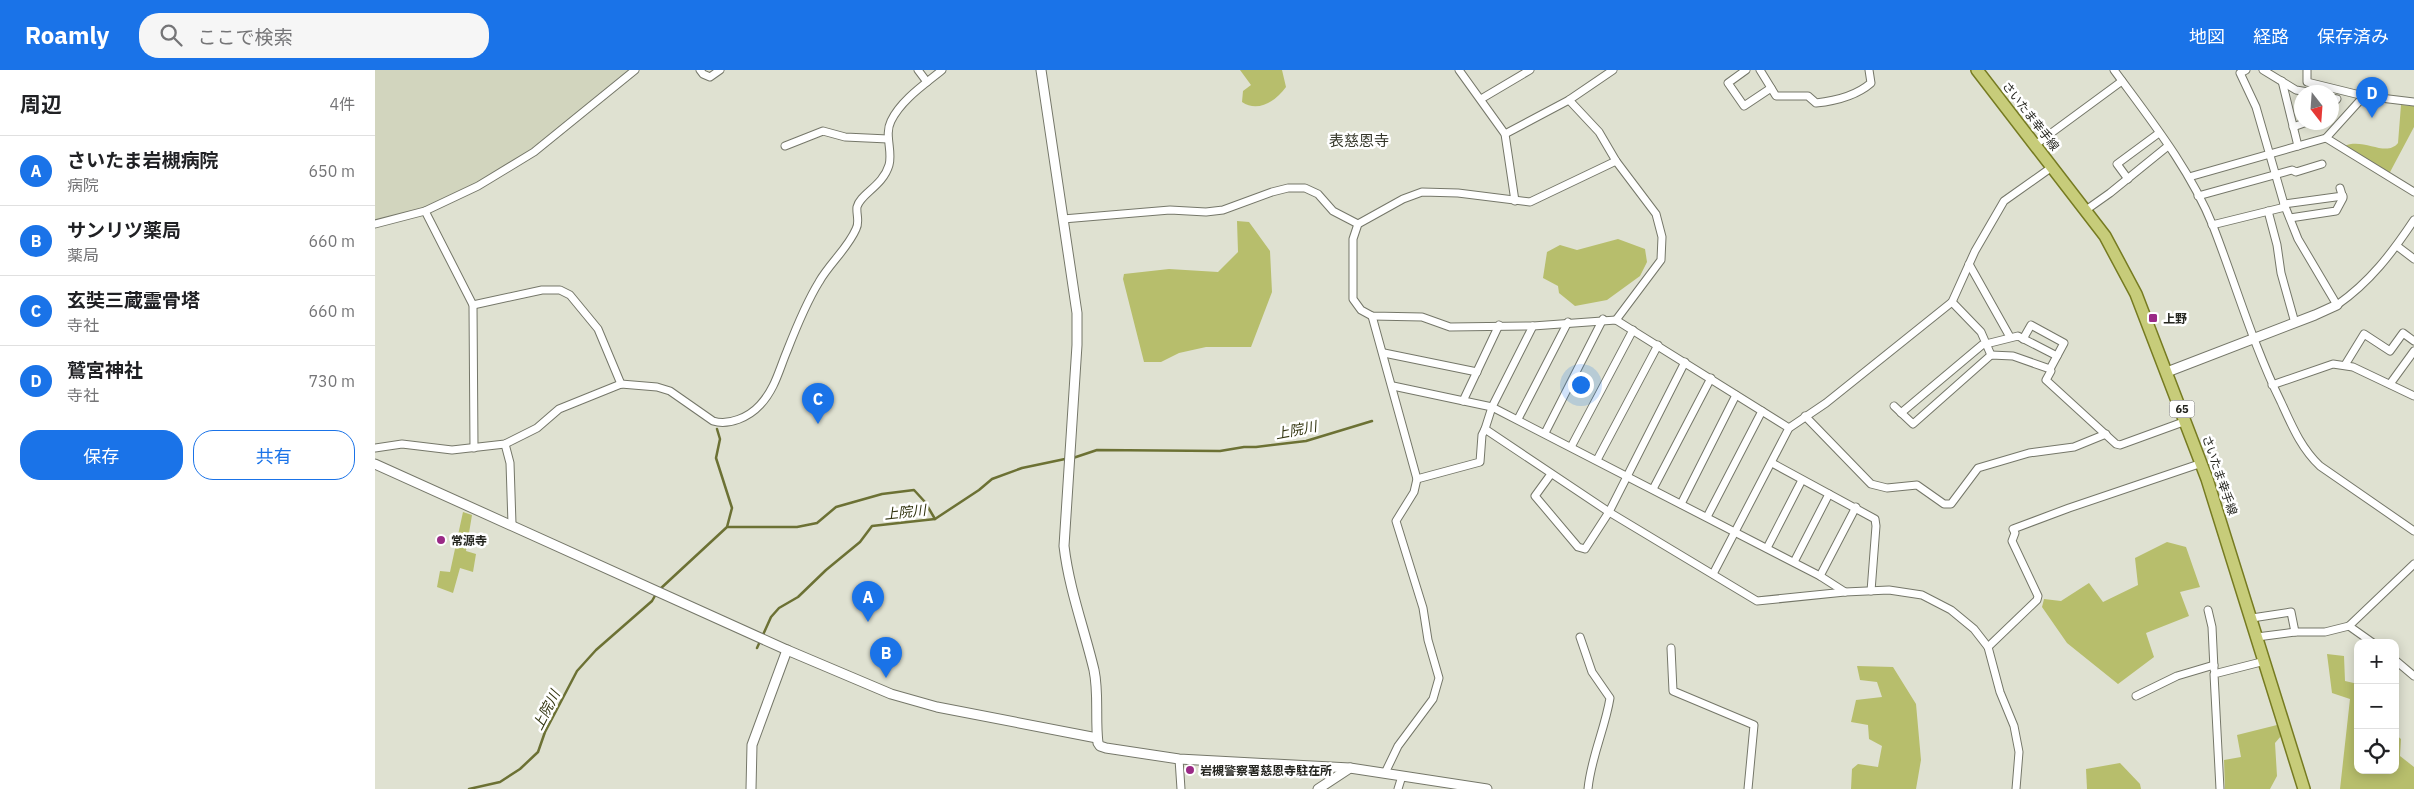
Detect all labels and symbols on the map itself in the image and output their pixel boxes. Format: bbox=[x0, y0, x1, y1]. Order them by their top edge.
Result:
pin: D bbox=[2356, 77, 2388, 118]
street label: さいたま幸手線 bbox=[1999, 78, 2063, 154]
north arrow bbox=[2294, 85, 2339, 130]
district label: 表慈恩寺 bbox=[1329, 131, 1389, 150]
place label: 上野 bbox=[2163, 311, 2187, 326]
marker: 上野 bbox=[2147, 312, 2159, 324]
your location bbox=[1568, 372, 1594, 398]
pin: C bbox=[802, 383, 834, 424]
road number: 65 bbox=[2169, 400, 2195, 418]
water label: 上院川 bbox=[1274, 417, 1320, 443]
street label: さいたま幸手線 bbox=[2199, 433, 2241, 517]
water label: 上院川 bbox=[883, 501, 929, 523]
place label: 常源寺 bbox=[451, 533, 487, 548]
marker: 常源寺 bbox=[435, 534, 447, 546]
pin: A bbox=[852, 581, 884, 622]
pin: B bbox=[870, 637, 902, 678]
water label: 上院川 bbox=[528, 685, 564, 733]
place label: 岩槻警察署慈恩寺駐在所 bbox=[1200, 763, 1332, 778]
marker: 岩槻警察署慈恩寺駐在所 bbox=[1184, 764, 1196, 776]

